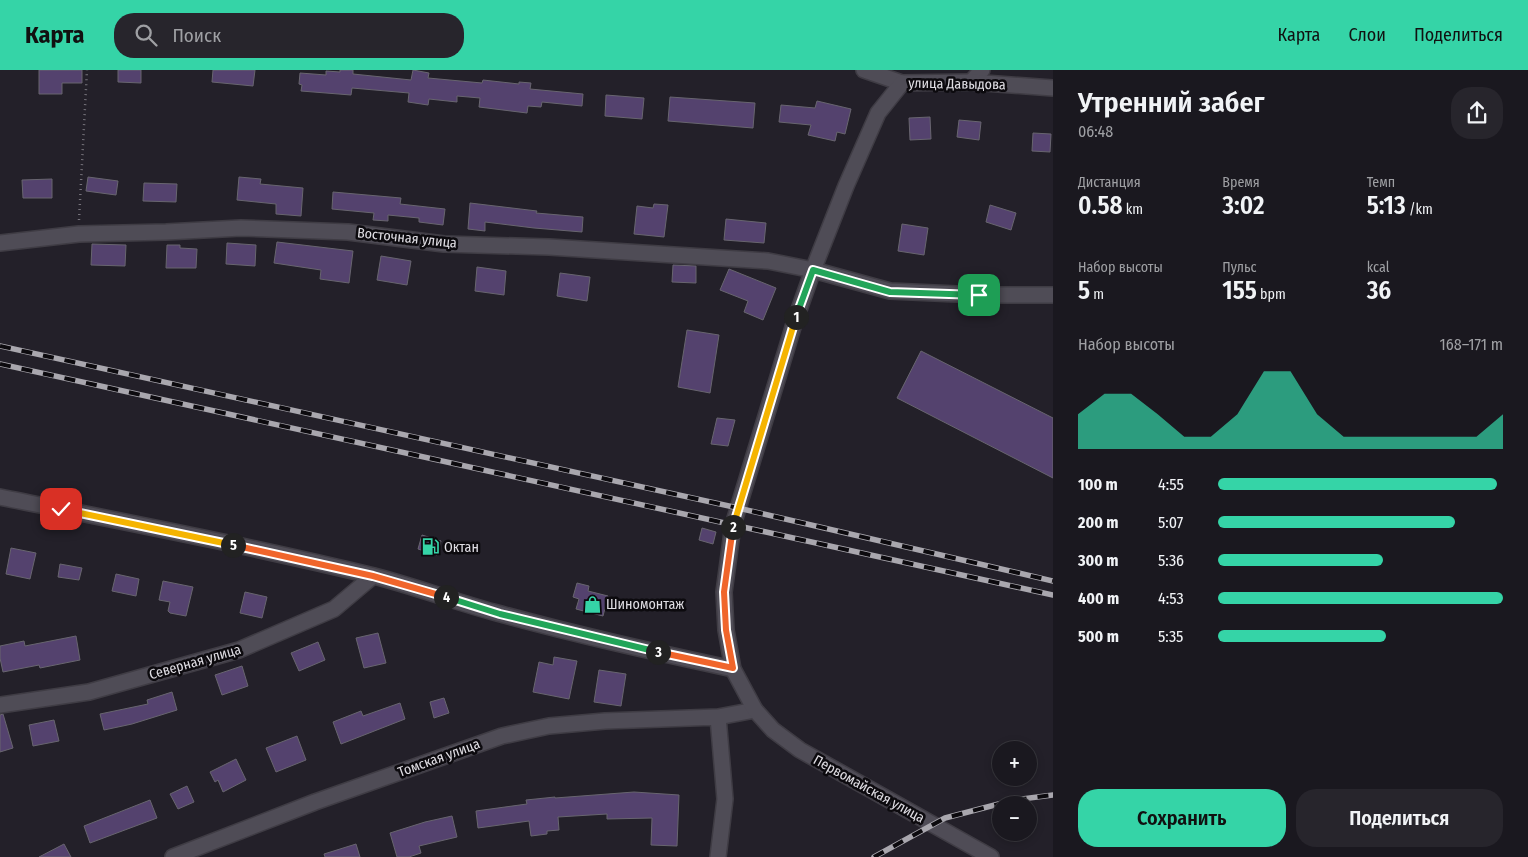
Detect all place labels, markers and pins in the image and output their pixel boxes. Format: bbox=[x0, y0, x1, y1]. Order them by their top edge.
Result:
pin bbox=[958, 274, 1000, 316]
pin: 1 bbox=[784, 304, 808, 330]
pin bbox=[40, 488, 82, 530]
pin: 2 bbox=[720, 514, 746, 540]
pin: 5 bbox=[220, 532, 246, 558]
fuel station icon: Октан bbox=[420, 537, 440, 557]
place label: Октан bbox=[444, 539, 479, 556]
pin: 4 bbox=[434, 584, 458, 610]
shop icon: Шиномонтаж bbox=[582, 594, 602, 614]
place label: Шиномонтаж bbox=[606, 596, 684, 613]
pin: 3 bbox=[646, 640, 670, 664]

